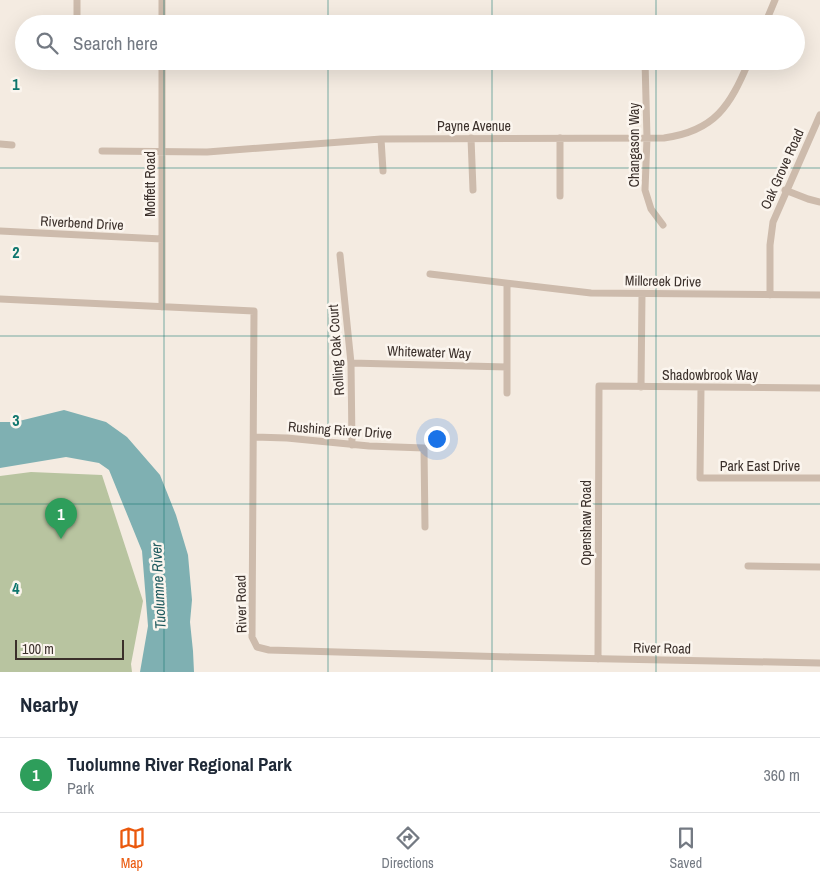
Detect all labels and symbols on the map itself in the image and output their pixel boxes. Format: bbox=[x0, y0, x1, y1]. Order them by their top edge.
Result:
text: 1 bbox=[12, 73, 20, 95]
street label: Changason Way bbox=[625, 103, 643, 187]
street label: Payne Avenue bbox=[437, 117, 511, 135]
street label: Oak Grove Road bbox=[756, 126, 808, 212]
street label: Moffett Road bbox=[141, 151, 159, 217]
street label: Riverbend Drive bbox=[40, 212, 124, 234]
text: 2 bbox=[12, 241, 20, 263]
street label: Millcreek Drive bbox=[625, 271, 701, 291]
street label: Rolling Oak Court bbox=[324, 304, 348, 396]
street label: Whitewater Way bbox=[387, 342, 471, 362]
street label: Shadowbrook Way bbox=[662, 366, 758, 384]
text: 3 bbox=[12, 409, 20, 431]
street label: Rushing River Drive bbox=[287, 417, 393, 443]
your location bbox=[424, 426, 450, 452]
street label: Park East Drive bbox=[720, 457, 800, 475]
street label: Openshaw Road bbox=[577, 480, 595, 566]
pin: 1 bbox=[45, 498, 77, 539]
water label: Tuolumne River bbox=[145, 541, 171, 630]
street label: River Road bbox=[231, 575, 251, 633]
text: 4 bbox=[12, 577, 20, 599]
scale bar bbox=[15, 637, 124, 660]
street label: River Road bbox=[633, 638, 691, 658]

